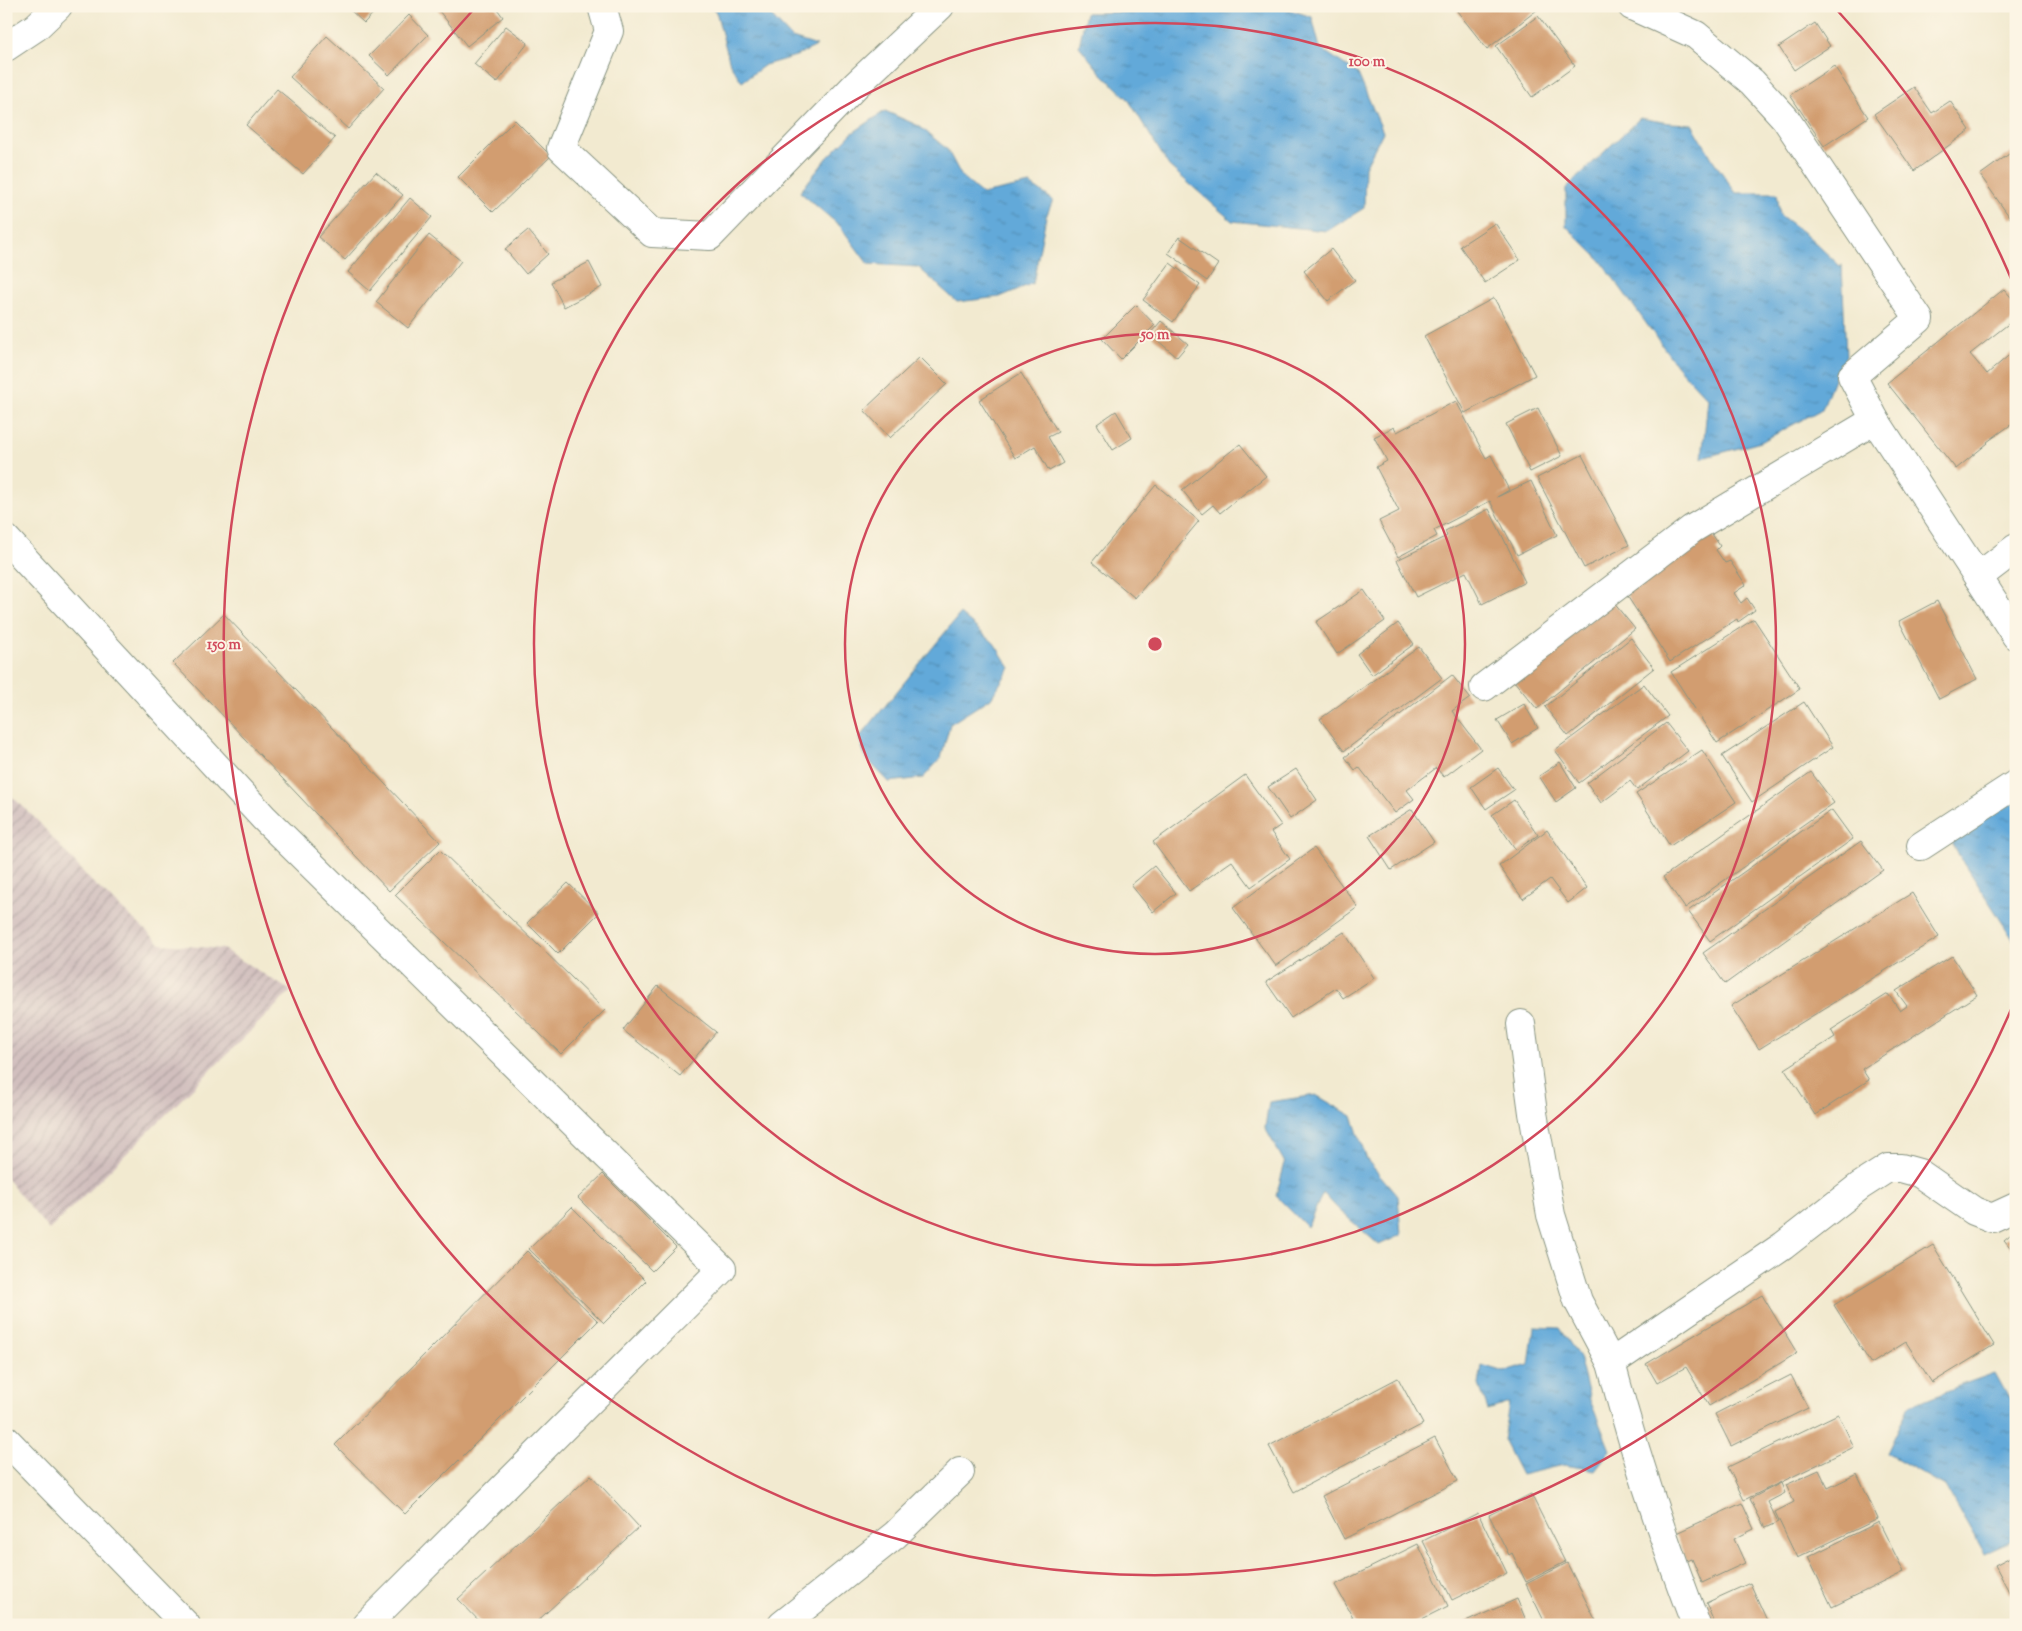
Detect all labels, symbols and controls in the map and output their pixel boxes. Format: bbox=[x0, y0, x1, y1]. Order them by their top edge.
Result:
text: 100 m bbox=[1349, 52, 1386, 73]
text: 50 m bbox=[1140, 325, 1170, 346]
text: 150 m bbox=[207, 635, 241, 656]
centre of rings bbox=[1146, 635, 1164, 653]

